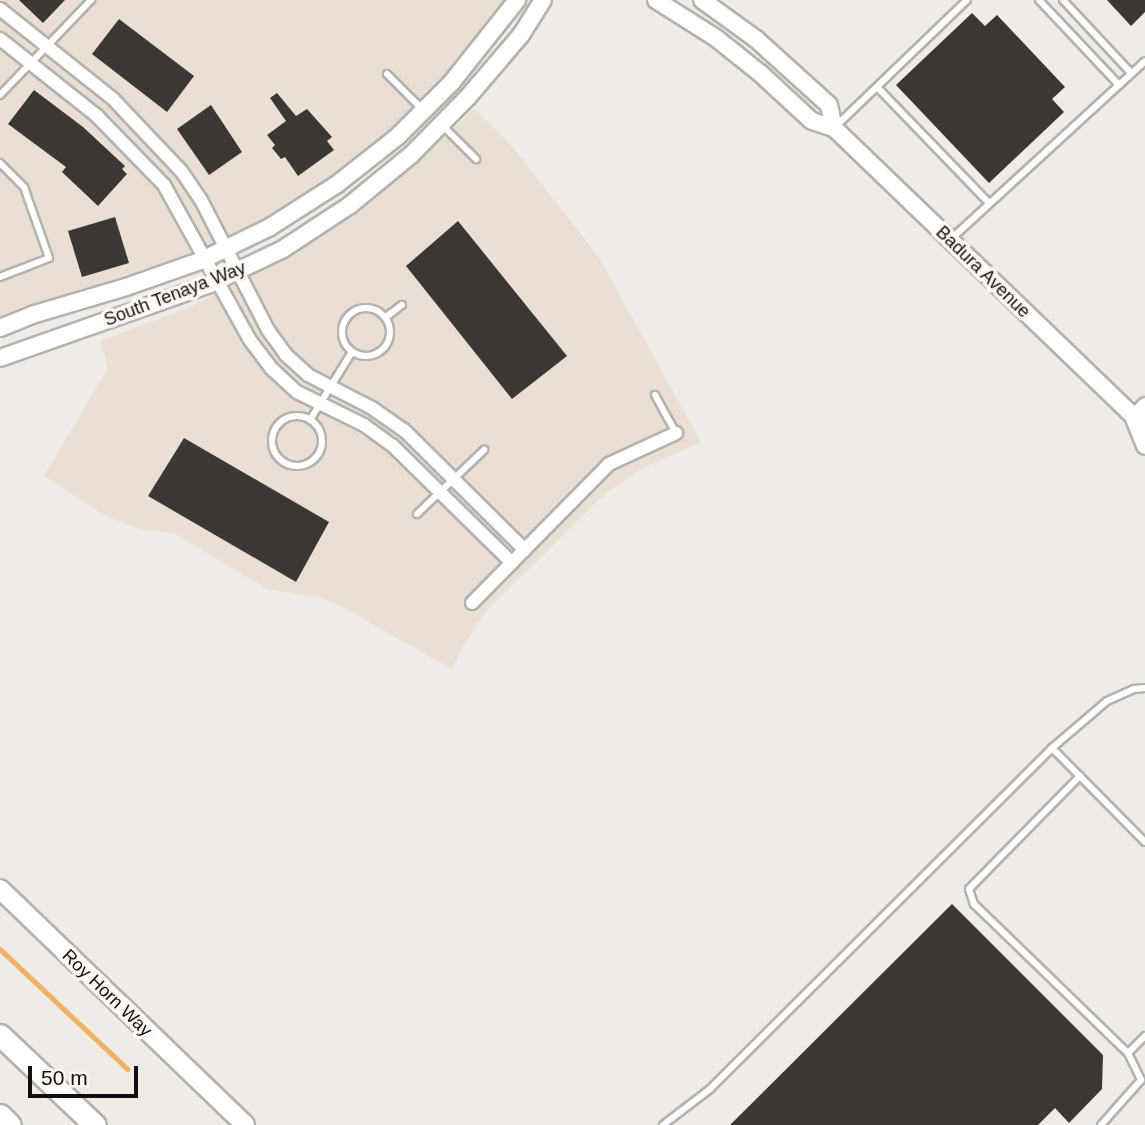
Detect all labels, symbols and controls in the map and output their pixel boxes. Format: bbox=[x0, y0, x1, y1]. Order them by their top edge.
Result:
street label: Badura Avenue bbox=[931, 221, 1035, 323]
street label: South Tenaya Way bbox=[101, 257, 249, 331]
street label: Roy Horn Way bbox=[58, 945, 156, 1041]
scale bar bbox=[32, 1052, 142, 1096]
text: 50 m bbox=[41, 1066, 88, 1089]

